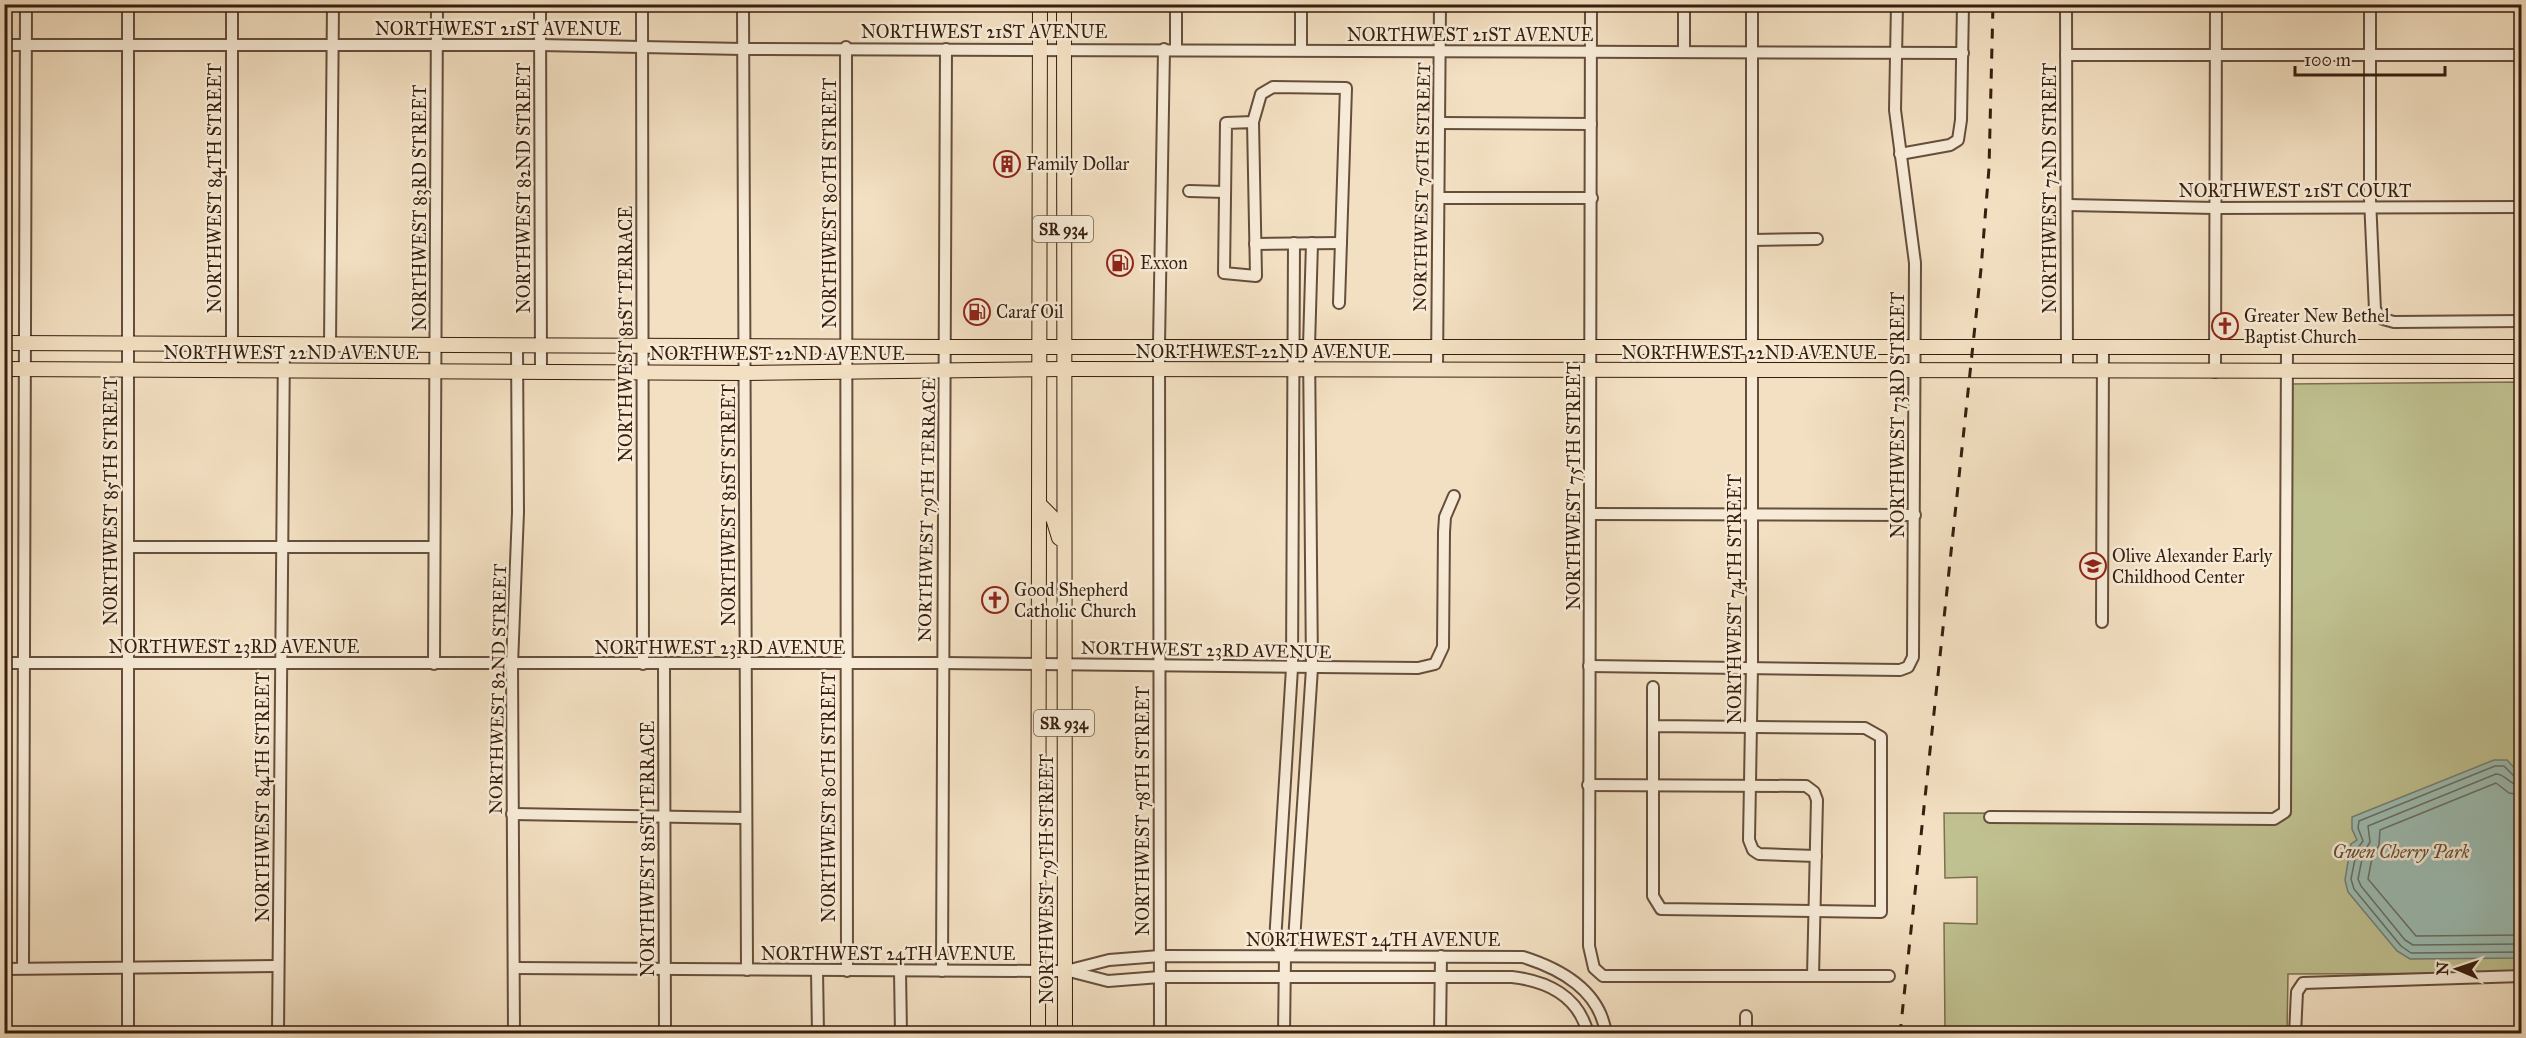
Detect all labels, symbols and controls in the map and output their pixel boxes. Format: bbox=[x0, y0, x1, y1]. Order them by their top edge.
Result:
street label: NORTHWEST 21ST AVENUE bbox=[375, 18, 621, 40]
street label: NORTHWEST 21ST AVENUE bbox=[861, 21, 1107, 43]
street label: NORTHWEST 21ST AVENUE bbox=[1347, 24, 1593, 46]
scale bar bbox=[2295, 39, 2445, 77]
text: 100 m bbox=[2304, 49, 2351, 71]
street label: NORTHWEST 76TH STREET bbox=[1409, 62, 1435, 312]
street label: NORTHWEST 84TH STREET bbox=[204, 63, 226, 313]
street label: NORTHWEST 82ND STREET bbox=[513, 63, 535, 313]
street label: NORTHWEST 72ND STREET bbox=[2039, 63, 2061, 313]
street label: NORTHWEST 80TH STREET bbox=[819, 78, 841, 328]
street label: NORTHWEST 83RD STREET bbox=[409, 85, 431, 331]
building icon: Family Dollar bbox=[992, 149, 1022, 179]
place label: Family Dollar bbox=[1026, 153, 1130, 175]
street label: NORTHWEST 21ST COURT bbox=[2179, 180, 2411, 202]
street label: NORTHWEST 81ST TERRACE bbox=[615, 206, 637, 462]
road number: SR 934 bbox=[1033, 216, 1093, 242]
fuel station icon: Exxon bbox=[1105, 248, 1135, 278]
place label: Exxon bbox=[1140, 252, 1188, 274]
street label: NORTHWEST 73RD STREET bbox=[1887, 292, 1909, 538]
fuel station icon: Caraf Oil bbox=[962, 297, 992, 327]
place label: Caraf Oil bbox=[996, 301, 1064, 323]
place label: Greater New Bethel Baptist Church bbox=[2244, 305, 2390, 348]
church icon: Greater New Bethel Baptist Church bbox=[2210, 311, 2240, 341]
street label: NORTHWEST 22ND AVENUE bbox=[1135, 341, 1391, 363]
street label: NORTHWEST 22ND AVENUE bbox=[163, 342, 419, 364]
street label: NORTHWEST 22ND AVENUE bbox=[1621, 342, 1877, 364]
street label: NORTHWEST 22ND AVENUE bbox=[649, 343, 905, 365]
street label: NORTHWEST 75TH STREET bbox=[1563, 362, 1585, 610]
street label: NORTHWEST 85TH STREET bbox=[100, 377, 122, 625]
street label: NORTHWEST 79TH TERRACE bbox=[914, 378, 940, 642]
street label: NORTHWEST 81ST STREET bbox=[718, 384, 740, 626]
street label: NORTHWEST 74TH STREET bbox=[1724, 474, 1746, 724]
place label: Olive Alexander Early Childhood Center bbox=[2112, 545, 2273, 588]
school or university icon: Olive Alexander Early Childhood Center bbox=[2078, 551, 2108, 581]
street label: NORTHWEST 82ND STREET bbox=[485, 563, 511, 815]
place label: Good Shepherd Catholic Church bbox=[1014, 579, 1137, 622]
church icon: Good Shepherd Catholic Church bbox=[980, 585, 1010, 615]
street label: NORTHWEST 23RD AVENUE bbox=[109, 636, 360, 658]
street label: NORTHWEST 23RD AVENUE bbox=[595, 637, 846, 659]
street label: NORTHWEST 23RD AVENUE bbox=[1080, 637, 1332, 663]
street label: NORTHWEST 84TH STREET bbox=[252, 672, 274, 922]
street label: NORTHWEST 80TH STREET bbox=[818, 672, 840, 922]
street label: NORTHWEST 78TH STREET bbox=[1132, 686, 1154, 936]
road number: SR 934 bbox=[1034, 710, 1094, 736]
street label: NORTHWEST 81ST TERRACE bbox=[637, 721, 659, 977]
street label: NORTHWEST 79TH STREET bbox=[1036, 754, 1058, 1004]
park label: Gwen Cherry Park bbox=[2333, 841, 2469, 863]
street label: NORTHWEST 24TH AVENUE bbox=[1246, 929, 1500, 951]
north arrow bbox=[2427, 939, 2487, 999]
street label: NORTHWEST 24TH AVENUE bbox=[761, 943, 1015, 965]
text: N bbox=[2433, 961, 2452, 976]

